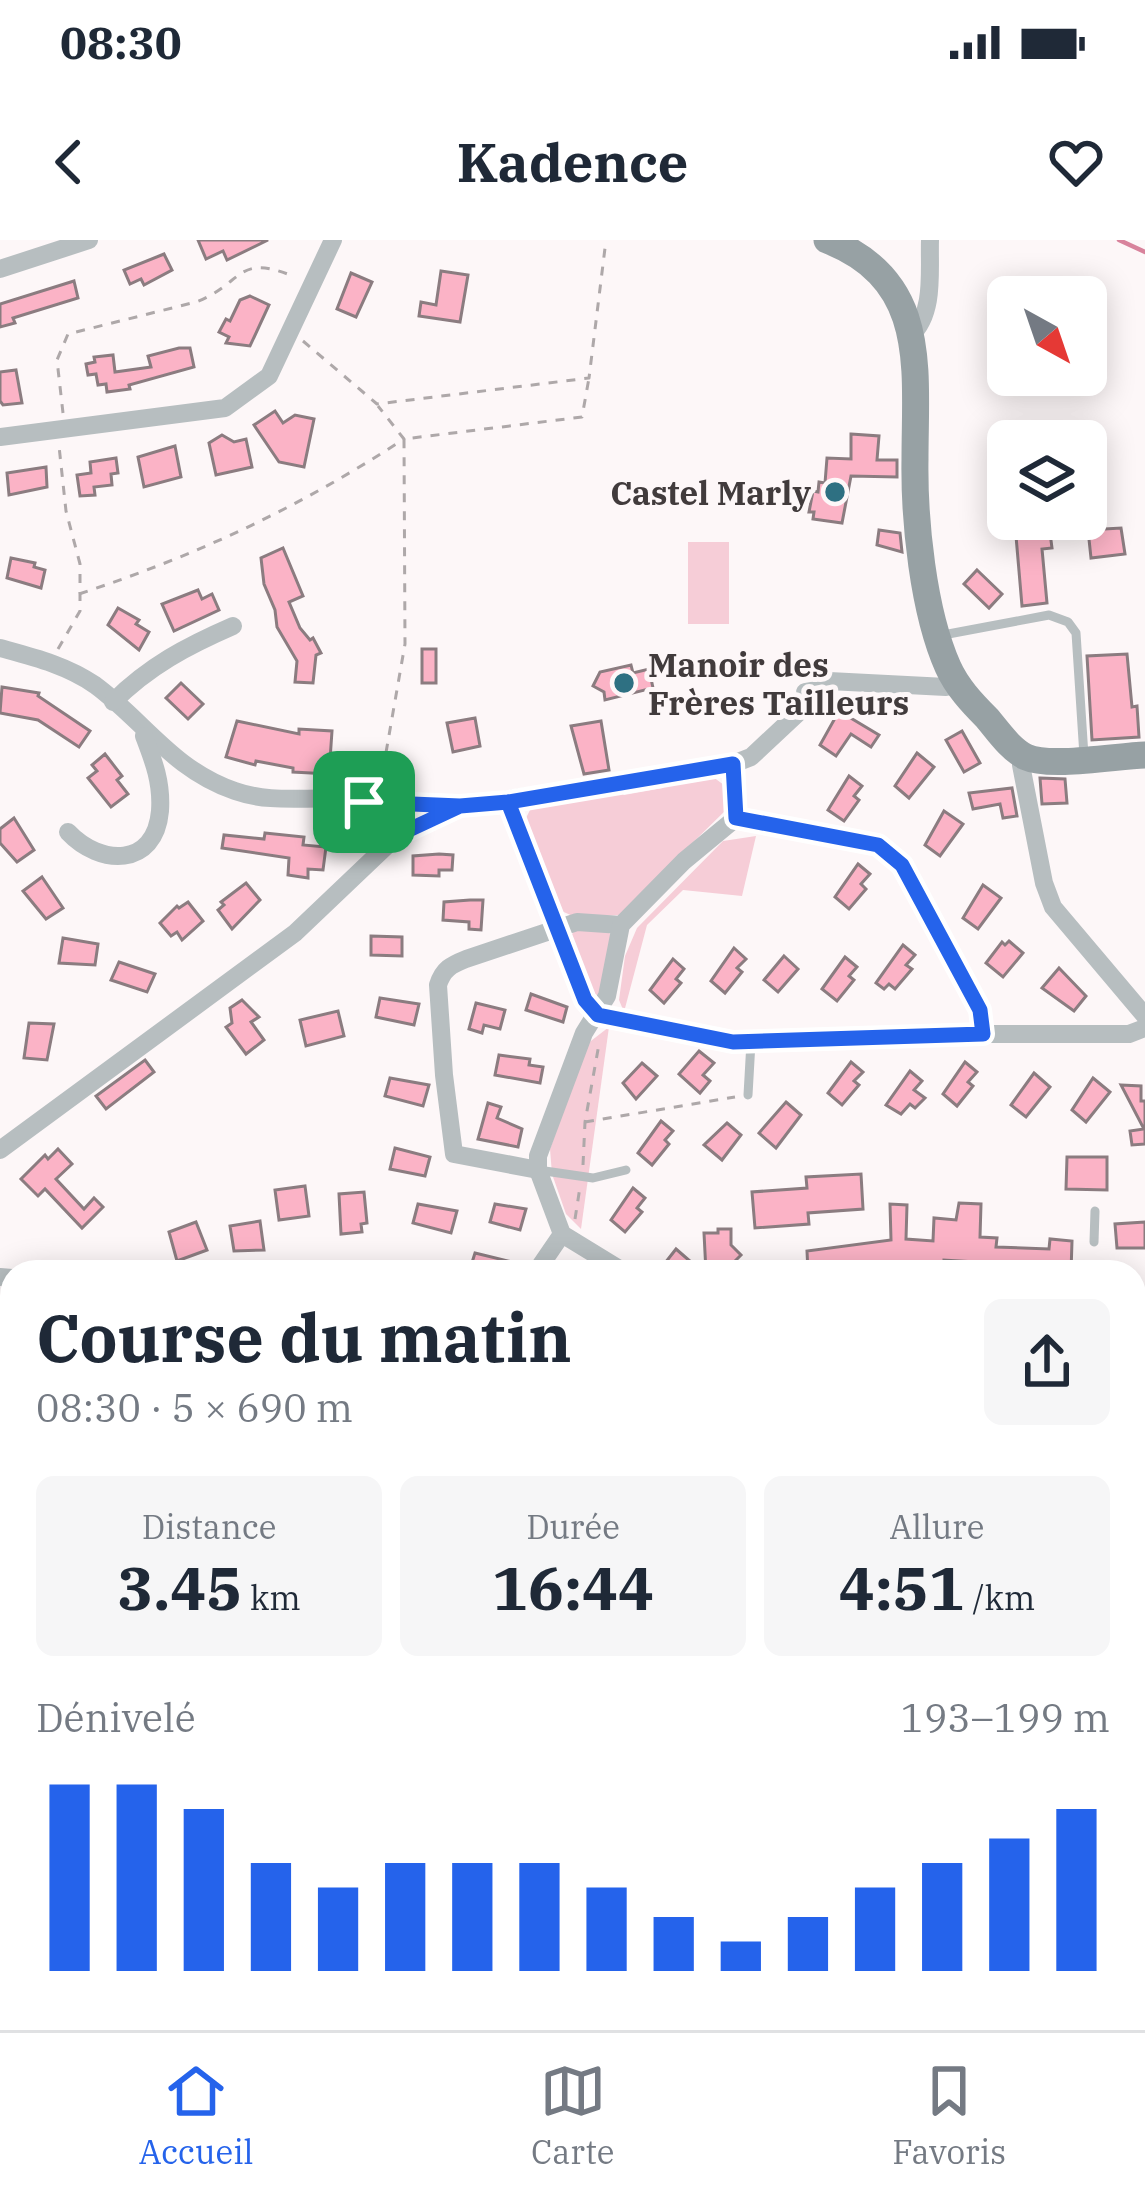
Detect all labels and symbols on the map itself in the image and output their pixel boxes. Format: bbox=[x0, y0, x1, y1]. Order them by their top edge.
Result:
north arrow bbox=[987, 276, 1107, 396]
place label: Castel Marly bbox=[610, 471, 811, 514]
marker: Castel Marly bbox=[822, 479, 848, 505]
place label: Manoir des Frères Tailleurs bbox=[648, 643, 909, 724]
marker: Manoir des Frères Tailleurs bbox=[611, 670, 637, 696]
pin bbox=[313, 751, 415, 853]

